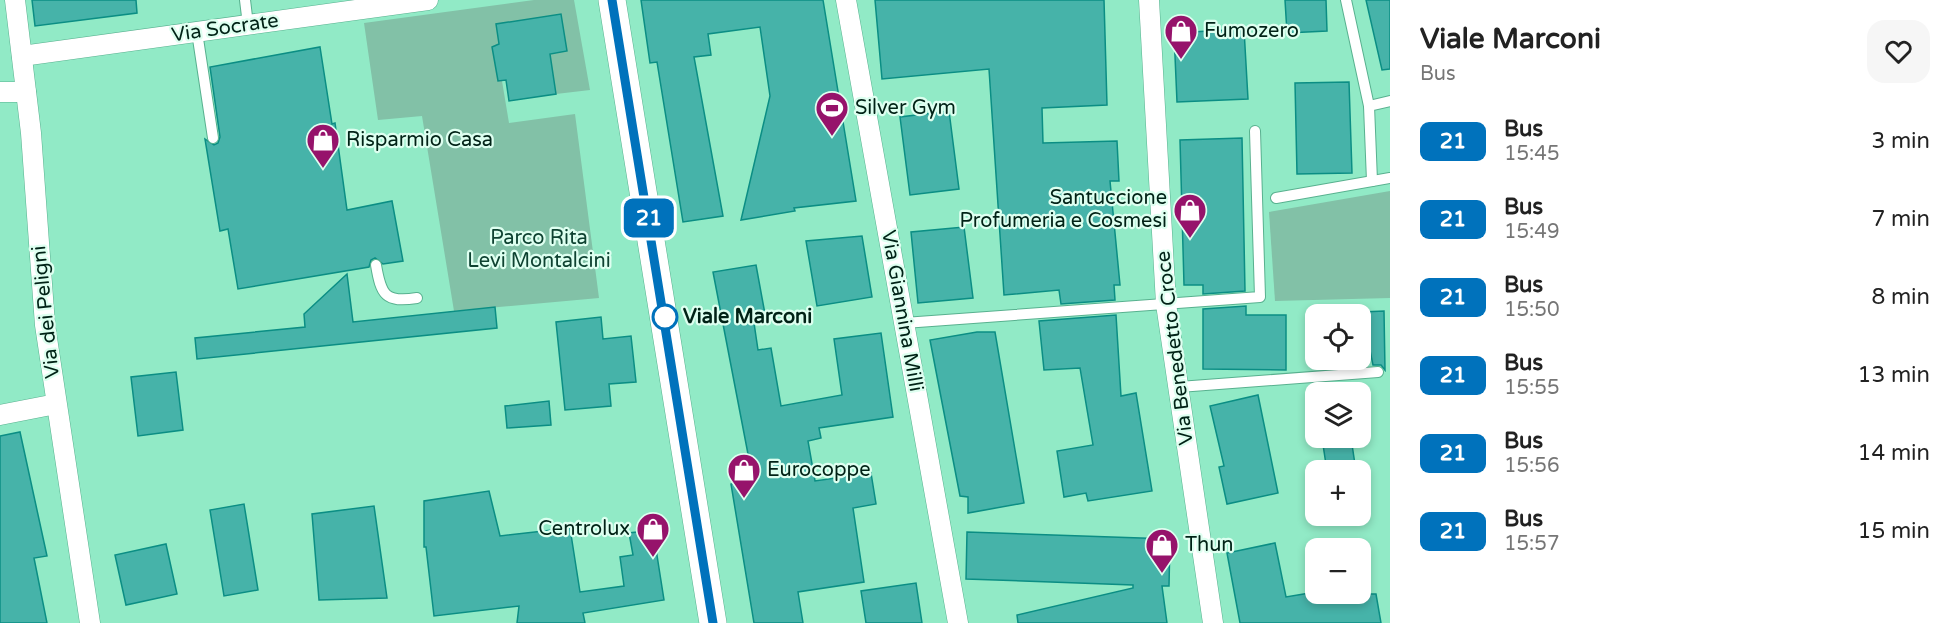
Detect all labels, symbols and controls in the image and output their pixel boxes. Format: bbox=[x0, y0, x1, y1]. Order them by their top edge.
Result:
street label: Via Socrate bbox=[170, 9, 280, 47]
shop icon: Fumozero bbox=[1163, 13, 1199, 60]
place label: Fumozero bbox=[1204, 19, 1299, 43]
button: heart bbox=[1867, 20, 1930, 83]
text: Viale Marconi bbox=[1420, 22, 1601, 56]
text: Bus bbox=[1420, 62, 1456, 86]
sports icon: Silver Gym bbox=[814, 90, 850, 137]
place label: Silver Gym bbox=[855, 96, 956, 120]
text: Bus bbox=[1504, 116, 1543, 142]
shop icon: Risparmio Casa bbox=[305, 122, 341, 169]
place label: Risparmio Casa bbox=[346, 128, 493, 152]
text: 3 min bbox=[1871, 128, 1930, 154]
text: 21 bbox=[1440, 129, 1466, 154]
text: 15:45 bbox=[1504, 142, 1559, 166]
place label: Santuccione Profumeria e Cosmesi bbox=[960, 186, 1167, 233]
shop icon: Santuccione Profumeria e Cosmesi bbox=[1172, 192, 1208, 239]
text: Bus bbox=[1504, 194, 1543, 220]
line badge: 21 bbox=[622, 198, 676, 238]
text: 21 bbox=[636, 206, 662, 231]
text: 7 min bbox=[1871, 206, 1930, 232]
text: 21 bbox=[1440, 207, 1466, 232]
text: 15:49 bbox=[1504, 220, 1559, 244]
park label: Parco Rita Levi Montalcini bbox=[467, 226, 611, 273]
street label: Via Giannina Milli bbox=[876, 228, 928, 394]
street label: Via dei Peligni bbox=[27, 244, 65, 380]
street label: Via Benedetto Croce bbox=[1151, 250, 1199, 446]
text: Bus bbox=[1504, 272, 1543, 298]
text: 8 min bbox=[1871, 284, 1930, 310]
text: 21 bbox=[1440, 285, 1466, 310]
text: 15:50 bbox=[1504, 298, 1559, 322]
marker: Viale Marconi bbox=[652, 304, 678, 330]
map controls bbox=[1305, 304, 1371, 604]
button: locate bbox=[1305, 304, 1371, 370]
place label: Viale Marconi bbox=[683, 305, 812, 329]
text: Bus bbox=[1504, 350, 1543, 376]
text: 13 min bbox=[1858, 362, 1930, 388]
text: 21 bbox=[1440, 363, 1466, 388]
text: 15:55 bbox=[1504, 376, 1559, 400]
button: layers bbox=[1305, 382, 1371, 448]
text: Bus bbox=[1504, 428, 1543, 454]
text: 14 min bbox=[1858, 440, 1930, 466]
text: 21 bbox=[1440, 441, 1466, 466]
shop icon: Eurocoppe bbox=[726, 452, 762, 499]
text: 15:56 bbox=[1504, 454, 1559, 478]
place label: Eurocoppe bbox=[767, 458, 871, 482]
button: + bbox=[1305, 460, 1371, 526]
text: Bus bbox=[1504, 506, 1543, 532]
shop icon: Centrolux bbox=[635, 511, 671, 558]
place label: Centrolux bbox=[538, 517, 630, 541]
text: 15 min bbox=[1858, 518, 1930, 544]
text: 21 bbox=[1440, 519, 1466, 544]
shop icon: Thun bbox=[1144, 527, 1180, 574]
text: 15:57 bbox=[1504, 532, 1559, 556]
place label: Thun bbox=[1185, 533, 1234, 557]
button: − bbox=[1305, 538, 1371, 604]

